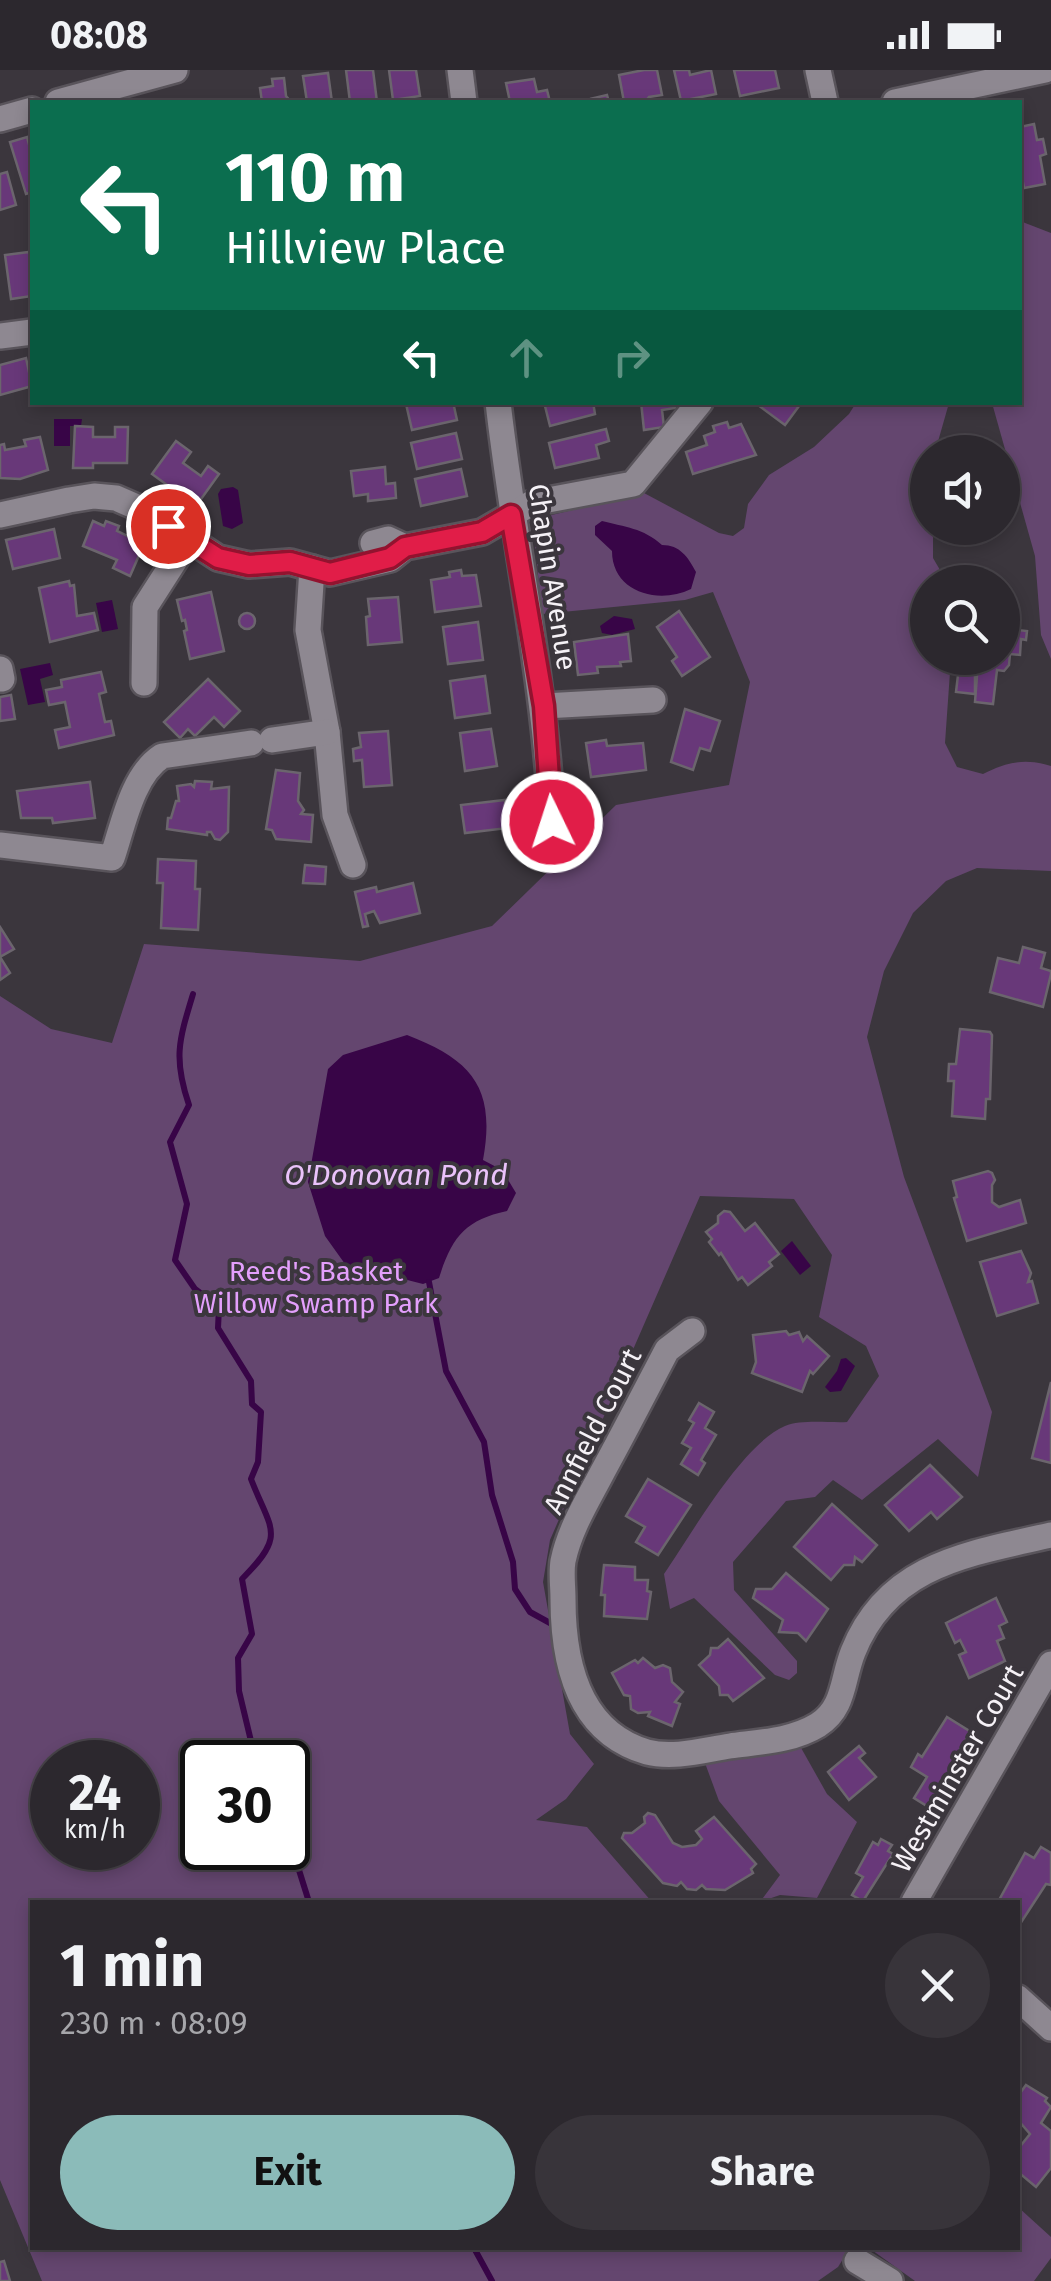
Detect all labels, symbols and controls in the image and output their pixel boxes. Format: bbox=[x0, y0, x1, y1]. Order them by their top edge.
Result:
text: 08:08 bbox=[50, 12, 148, 58]
text: 110 m bbox=[225, 136, 405, 220]
icon: left bbox=[60, 140, 190, 270]
text: Hillview Place bbox=[225, 221, 506, 275]
icon: left bbox=[394, 330, 449, 385]
icon: ahead bbox=[499, 330, 554, 385]
icon: right bbox=[604, 330, 659, 385]
map controls bbox=[910, 435, 1020, 675]
button: sound bbox=[910, 435, 1020, 545]
street label: Chapin Avenue bbox=[521, 481, 584, 673]
pin bbox=[126, 484, 211, 569]
icon: arrive bbox=[141, 499, 196, 554]
button: search bbox=[910, 565, 1020, 675]
position arrow bbox=[500, 770, 604, 874]
water label: O'Donovan Pond bbox=[284, 1157, 508, 1193]
park label: Reed's Basket Willow Swamp Park bbox=[194, 1255, 439, 1320]
street label: Annfield Court bbox=[537, 1342, 649, 1519]
street label: Westminster Court bbox=[885, 1658, 1031, 1878]
speed limit sign: 30 bbox=[180, 1740, 310, 1870]
text: 24 bbox=[69, 1763, 121, 1823]
text: km/h bbox=[64, 1815, 126, 1845]
text: 1 min bbox=[60, 1930, 204, 2002]
button: close bbox=[885, 1933, 990, 2038]
text: 230 m · 08:09 bbox=[60, 2004, 248, 2042]
button: Exit bbox=[60, 2115, 515, 2230]
button: Share bbox=[535, 2115, 990, 2230]

